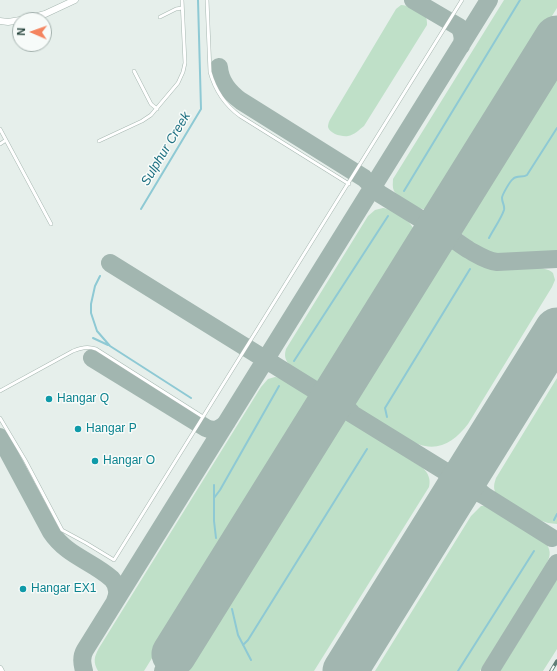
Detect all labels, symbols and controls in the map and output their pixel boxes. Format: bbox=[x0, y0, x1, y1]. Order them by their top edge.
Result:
north arrow bbox=[12, 12, 52, 52]
text: N bbox=[15, 27, 27, 36]
water label: Sulphur Creek bbox=[138, 109, 194, 189]
place label: Hangar Q bbox=[57, 392, 109, 406]
marker: Hangar Q bbox=[44, 394, 54, 404]
place label: Hangar P bbox=[86, 422, 137, 436]
marker: Hangar P bbox=[73, 424, 83, 434]
place label: Hangar O bbox=[103, 454, 155, 468]
marker: Hangar O bbox=[90, 456, 100, 466]
place label: Hangar EX1 bbox=[31, 582, 96, 596]
marker: Hangar EX1 bbox=[18, 584, 28, 594]

